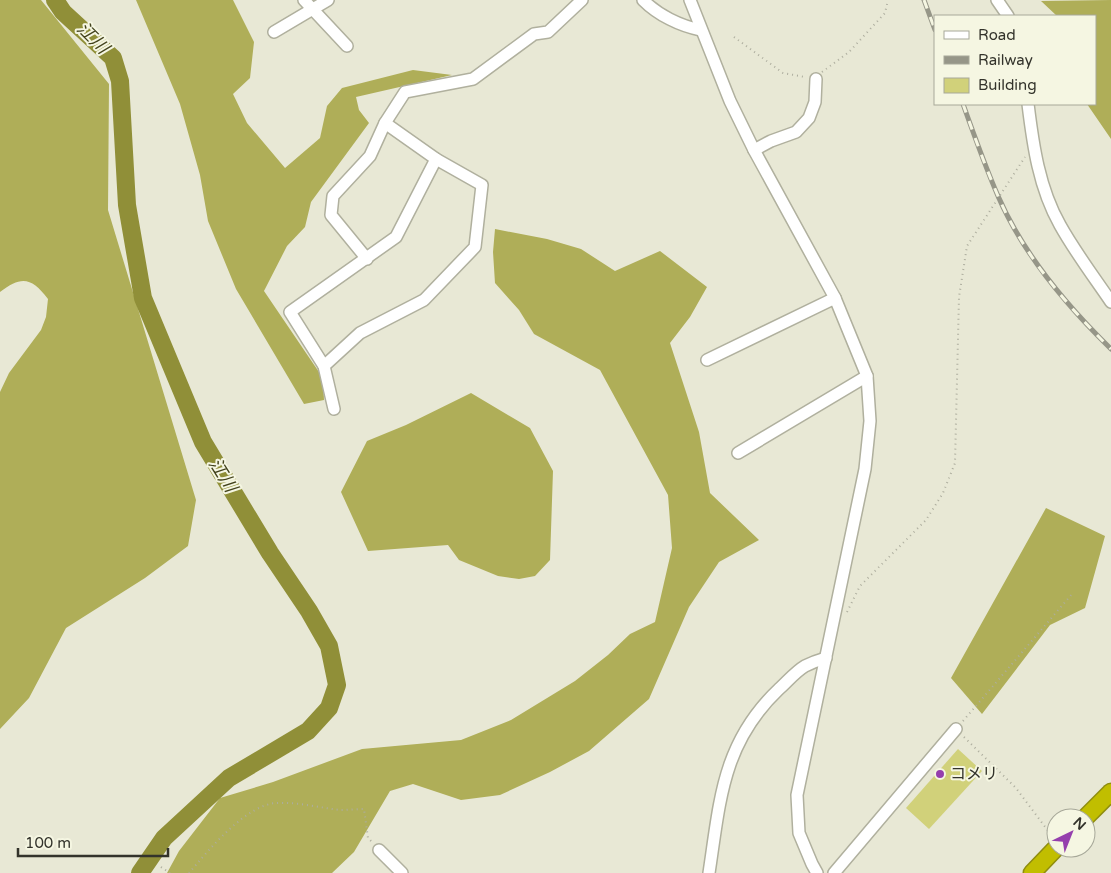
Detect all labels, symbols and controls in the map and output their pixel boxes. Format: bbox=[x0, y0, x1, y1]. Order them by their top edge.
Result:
legend bbox=[934, 15, 1096, 105]
water label: 江川 bbox=[72, 17, 115, 60]
text: Road bbox=[978, 26, 1016, 44]
text: Railway bbox=[978, 51, 1033, 69]
text: Building bbox=[978, 76, 1037, 94]
water label: 江川 bbox=[204, 454, 243, 498]
place label: コメリ bbox=[950, 764, 998, 784]
marker: コメリ bbox=[934, 768, 946, 780]
north arrow bbox=[1046, 808, 1096, 858]
text: N bbox=[1070, 814, 1089, 834]
scale bar bbox=[18, 826, 168, 858]
text: 100 m bbox=[25, 834, 71, 852]

